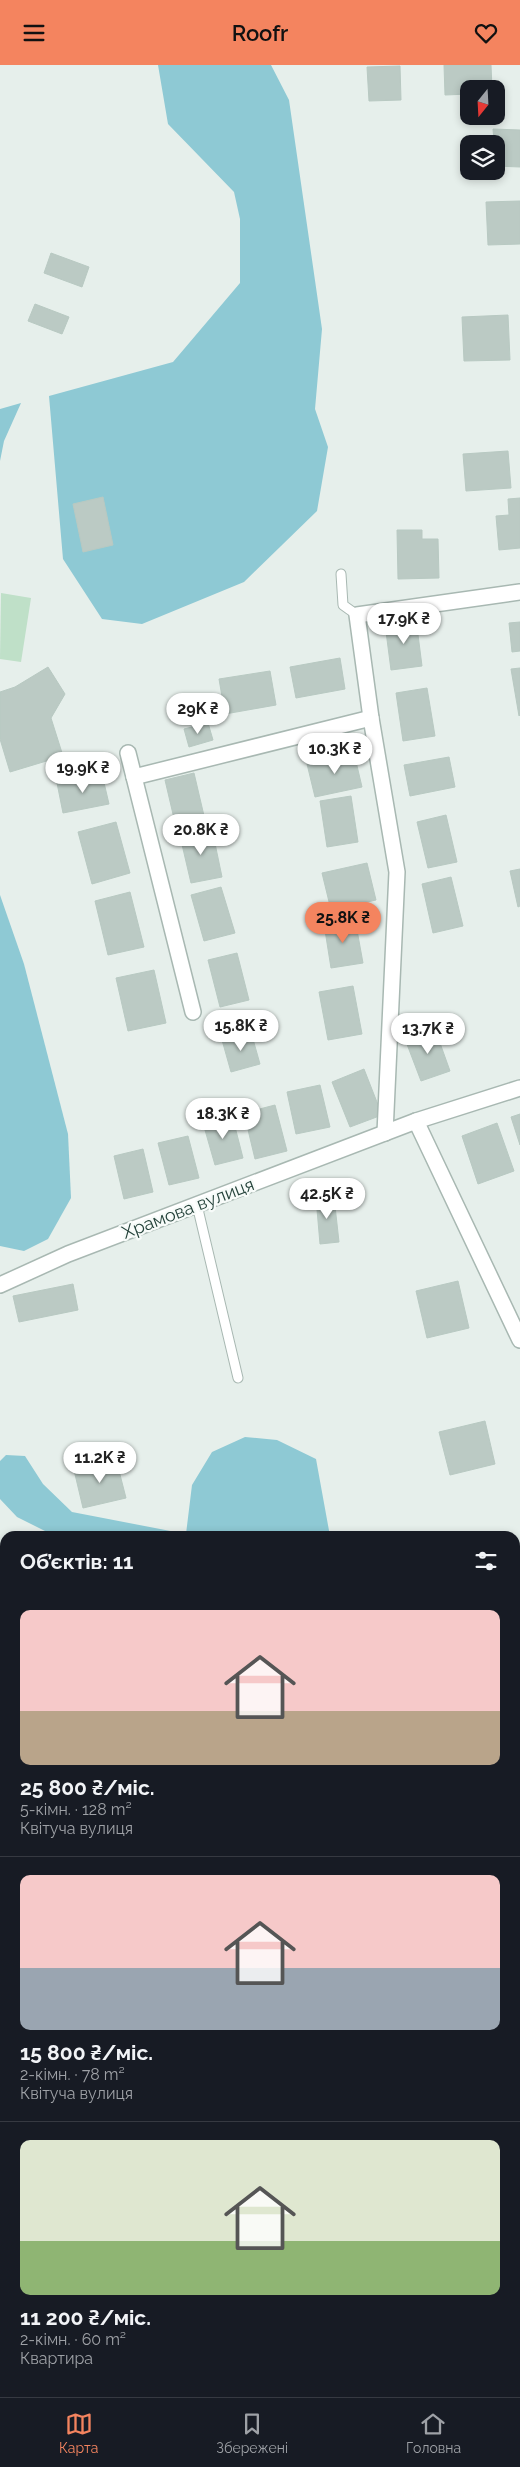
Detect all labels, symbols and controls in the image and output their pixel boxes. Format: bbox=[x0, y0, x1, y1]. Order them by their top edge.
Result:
icon: menu bbox=[20, 19, 48, 47]
icon: heart bbox=[472, 19, 500, 47]
text: Roofr bbox=[232, 20, 288, 46]
north arrow bbox=[460, 80, 505, 125]
map controls bbox=[460, 80, 505, 180]
button: layers bbox=[460, 135, 505, 180]
pin: 17.9K ₴ bbox=[358, 603, 450, 645]
text: 17.9K ₴ bbox=[378, 609, 430, 628]
pin: 29K ₴ bbox=[163, 693, 233, 735]
text: 29K ₴ bbox=[177, 699, 219, 718]
pin: 10.3K ₴ bbox=[289, 733, 381, 775]
text: 10.3K ₴ bbox=[308, 739, 362, 758]
pin: 19.9K ₴ bbox=[37, 751, 129, 794]
text: 19.9K ₴ bbox=[56, 758, 110, 777]
pin: 20.8K ₴ bbox=[155, 813, 247, 856]
text: 20.8K ₴ bbox=[173, 820, 229, 839]
pin: 25.8K ₴ bbox=[297, 901, 389, 944]
text: 25.8K ₴ bbox=[316, 908, 370, 927]
pin: 15.8K ₴ bbox=[195, 1009, 287, 1052]
pin: 13.7K ₴ bbox=[382, 1013, 474, 1055]
text: 15.8K ₴ bbox=[215, 1016, 267, 1035]
text: 13.7K ₴ bbox=[402, 1019, 454, 1038]
pin: 18.3K ₴ bbox=[177, 1097, 269, 1140]
text: 18.3K ₴ bbox=[197, 1104, 250, 1123]
street label: Храмова вулиця bbox=[119, 1173, 257, 1243]
pin: 42.5K ₴ bbox=[281, 1177, 373, 1220]
text: 42.5K ₴ bbox=[300, 1184, 354, 1203]
pin: 11.2K ₴ bbox=[54, 1441, 146, 1484]
text: 11.2K ₴ bbox=[74, 1448, 126, 1467]
icon: filters bbox=[472, 1547, 500, 1575]
text: Об’єктів: 11 bbox=[20, 1549, 133, 1574]
icon: home bbox=[215, 1642, 305, 1732]
text: 25 800 ₴/міс. bbox=[20, 1775, 154, 1800]
text: 5-кімн. · 128 m² bbox=[20, 1800, 132, 1819]
text: Квітуча вулиця bbox=[20, 1819, 133, 1838]
icon: home bbox=[215, 1908, 305, 1998]
text: 15 800 ₴/міс. bbox=[20, 2040, 153, 2065]
text: 2-кімн. · 78 m² bbox=[20, 2065, 125, 2084]
text: Квітуча вулиця bbox=[20, 2084, 133, 2103]
icon: home bbox=[215, 2173, 305, 2263]
text: 11 200 ₴/міс. bbox=[20, 2305, 151, 2330]
text: 2-кімн. · 60 m² bbox=[20, 2330, 126, 2349]
text: Квартира bbox=[20, 2349, 93, 2368]
tab: Карта bbox=[59, 2410, 98, 2456]
tab: Збережені bbox=[216, 2410, 288, 2456]
tab: Головна bbox=[406, 2410, 461, 2456]

